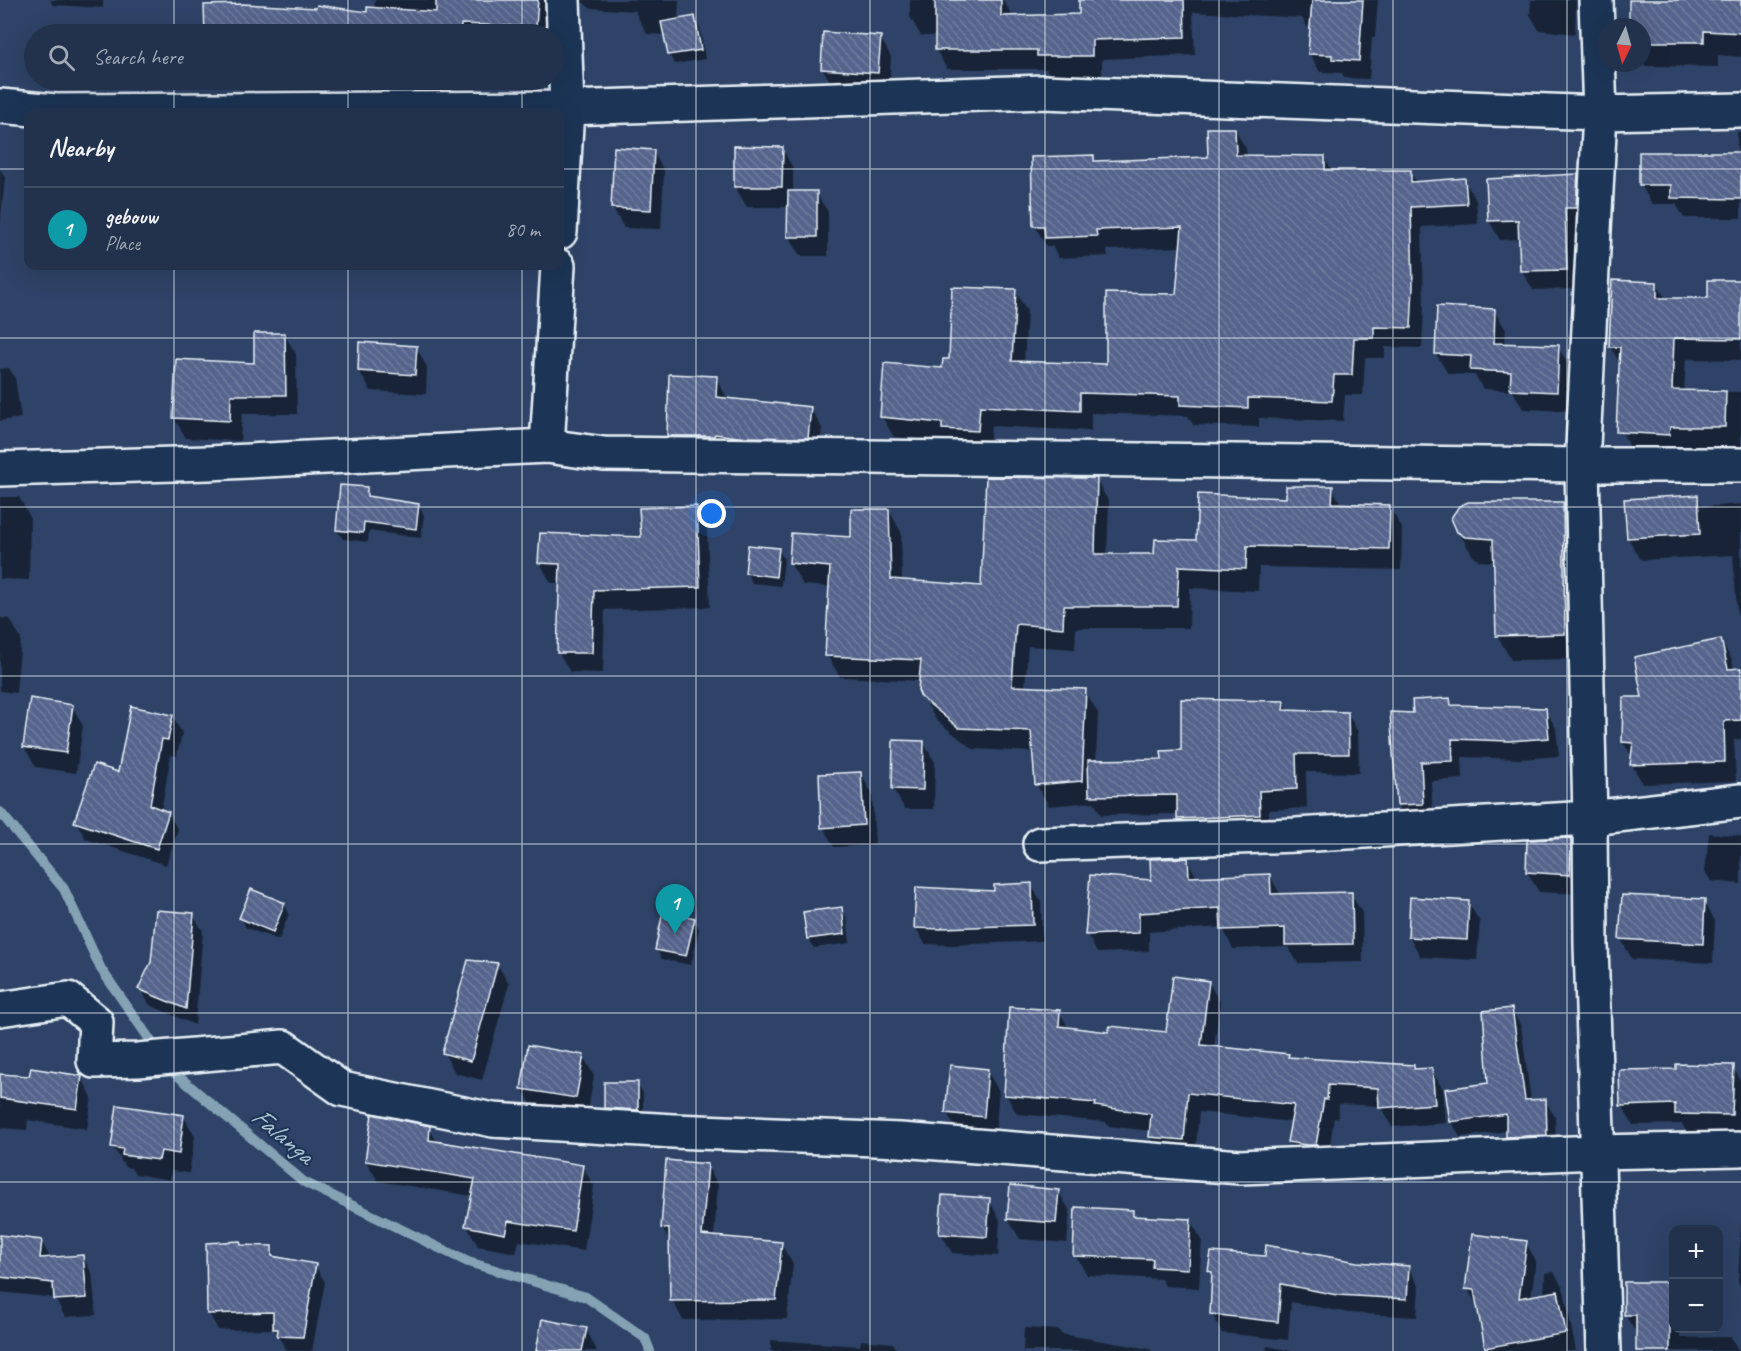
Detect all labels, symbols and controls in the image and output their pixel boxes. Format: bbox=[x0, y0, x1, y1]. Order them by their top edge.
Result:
north arrow bbox=[1597, 18, 1651, 72]
search box bbox=[24, 24, 564, 90]
icon: search bbox=[45, 41, 78, 74]
text: Search here bbox=[93, 43, 183, 71]
text: Nearby bbox=[48, 131, 113, 164]
text: gebouw bbox=[105, 203, 158, 231]
text: 1 bbox=[63, 217, 72, 242]
text: 80 m bbox=[506, 217, 540, 242]
text: Place bbox=[105, 231, 140, 256]
your location bbox=[697, 499, 726, 528]
pin: 1 bbox=[656, 884, 694, 934]
water label: Falanga bbox=[245, 1099, 324, 1173]
map controls bbox=[1669, 1225, 1723, 1333]
button: + bbox=[1669, 1225, 1723, 1279]
button: − bbox=[1669, 1279, 1723, 1333]

